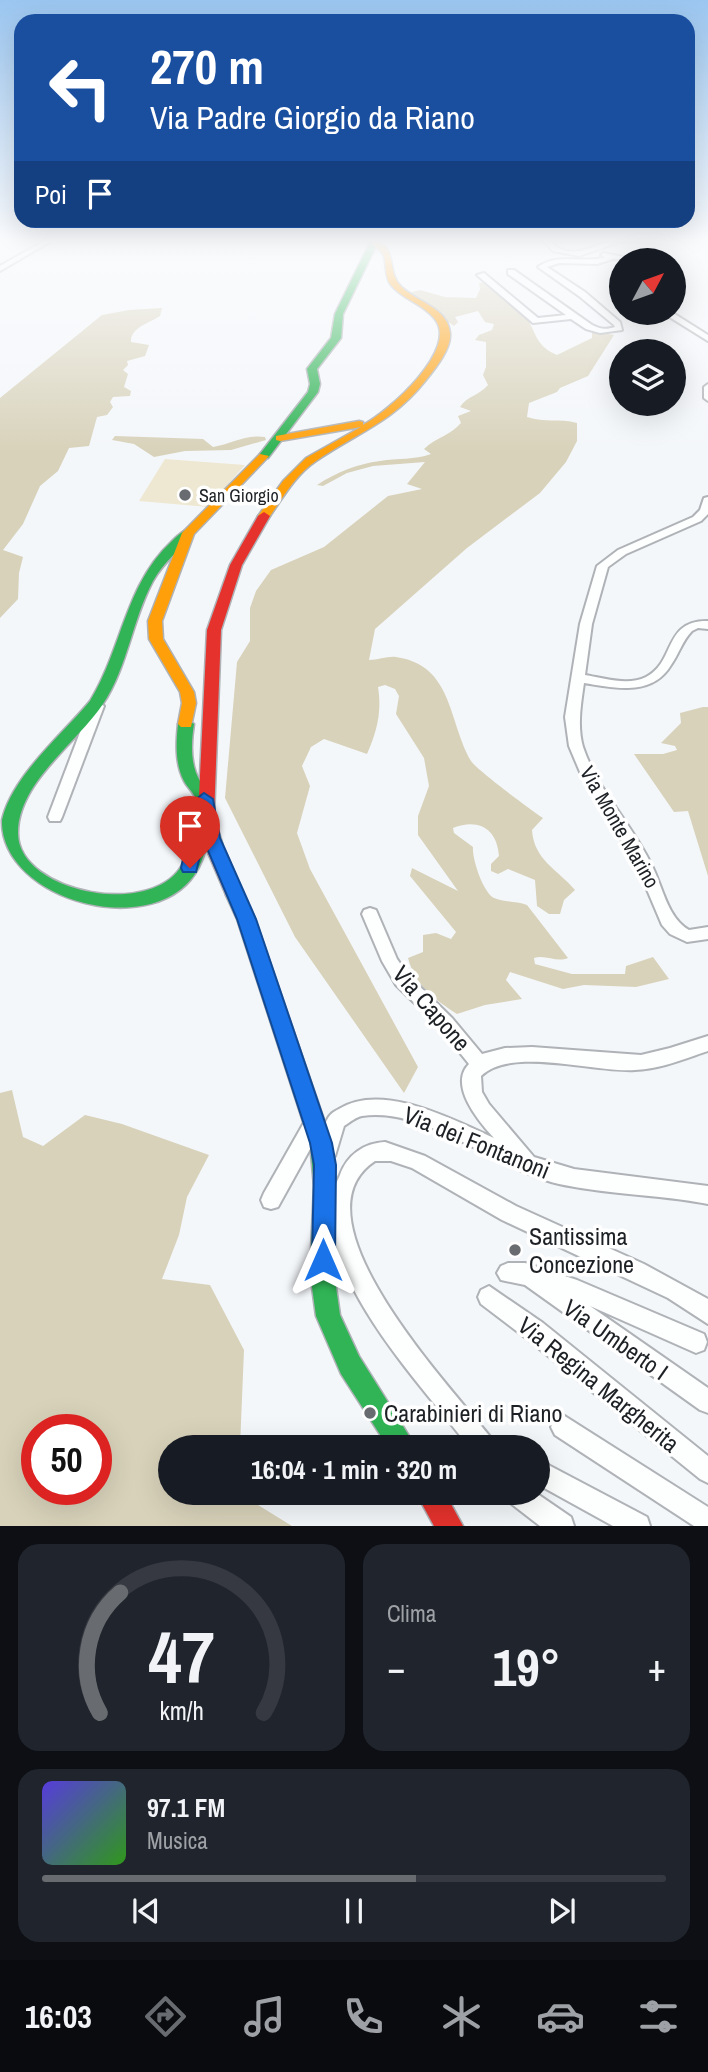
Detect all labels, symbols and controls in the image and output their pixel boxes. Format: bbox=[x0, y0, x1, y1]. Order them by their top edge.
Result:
text: 270 m bbox=[150, 33, 264, 99]
icon: left bbox=[35, 42, 126, 133]
text: Via Padre Giorgio da Riano bbox=[150, 96, 475, 139]
icon: arrive bbox=[81, 175, 119, 213]
text: Poi bbox=[35, 177, 67, 212]
north arrow bbox=[609, 248, 686, 326]
map controls bbox=[609, 248, 686, 416]
button: layers bbox=[609, 339, 686, 416]
place label: San Giorgio bbox=[199, 483, 279, 508]
marker: San Giorgio bbox=[177, 487, 193, 503]
street label: Via Monte Marino bbox=[573, 761, 667, 893]
pin bbox=[160, 796, 220, 868]
icon: arrive bbox=[171, 807, 209, 845]
street label: Via Capone bbox=[386, 958, 478, 1058]
street label: Via dei Fontanoni bbox=[399, 1098, 555, 1186]
place label: Santissima Concezione bbox=[529, 1220, 634, 1280]
position arrow bbox=[286, 1223, 360, 1297]
marker: Santissima Concezione bbox=[507, 1242, 523, 1258]
street label: Via Umberto I bbox=[557, 1291, 675, 1387]
street label: Via Regina Margherita bbox=[512, 1309, 686, 1459]
place label: Carabinieri di Riano bbox=[384, 1397, 562, 1429]
marker: Carabinieri di Riano bbox=[362, 1405, 378, 1421]
speed limit sign: 50 bbox=[21, 1414, 112, 1505]
text: 16:04 · 1 min · 320 m bbox=[251, 1452, 457, 1487]
text: Clima bbox=[387, 1598, 436, 1629]
text: 47 bbox=[148, 1609, 215, 1707]
text: 19° bbox=[492, 1632, 561, 1702]
text: − bbox=[387, 1642, 405, 1693]
text: + bbox=[648, 1642, 666, 1693]
text: km/h bbox=[159, 1694, 204, 1728]
text: 97.1 FM bbox=[147, 1790, 225, 1825]
text: Musica bbox=[147, 1825, 208, 1856]
icon: previous bbox=[127, 1892, 165, 1930]
icon: pause bbox=[335, 1892, 373, 1930]
icon: next bbox=[543, 1892, 581, 1930]
icon: directions bbox=[141, 1992, 190, 2041]
icon: music bbox=[240, 1992, 289, 2041]
icon: phone bbox=[339, 1992, 388, 2041]
icon: climate bbox=[437, 1992, 486, 2041]
icon: car bbox=[536, 1992, 585, 2041]
icon: filters bbox=[634, 1992, 683, 2041]
text: 16:03 bbox=[25, 1995, 92, 2038]

